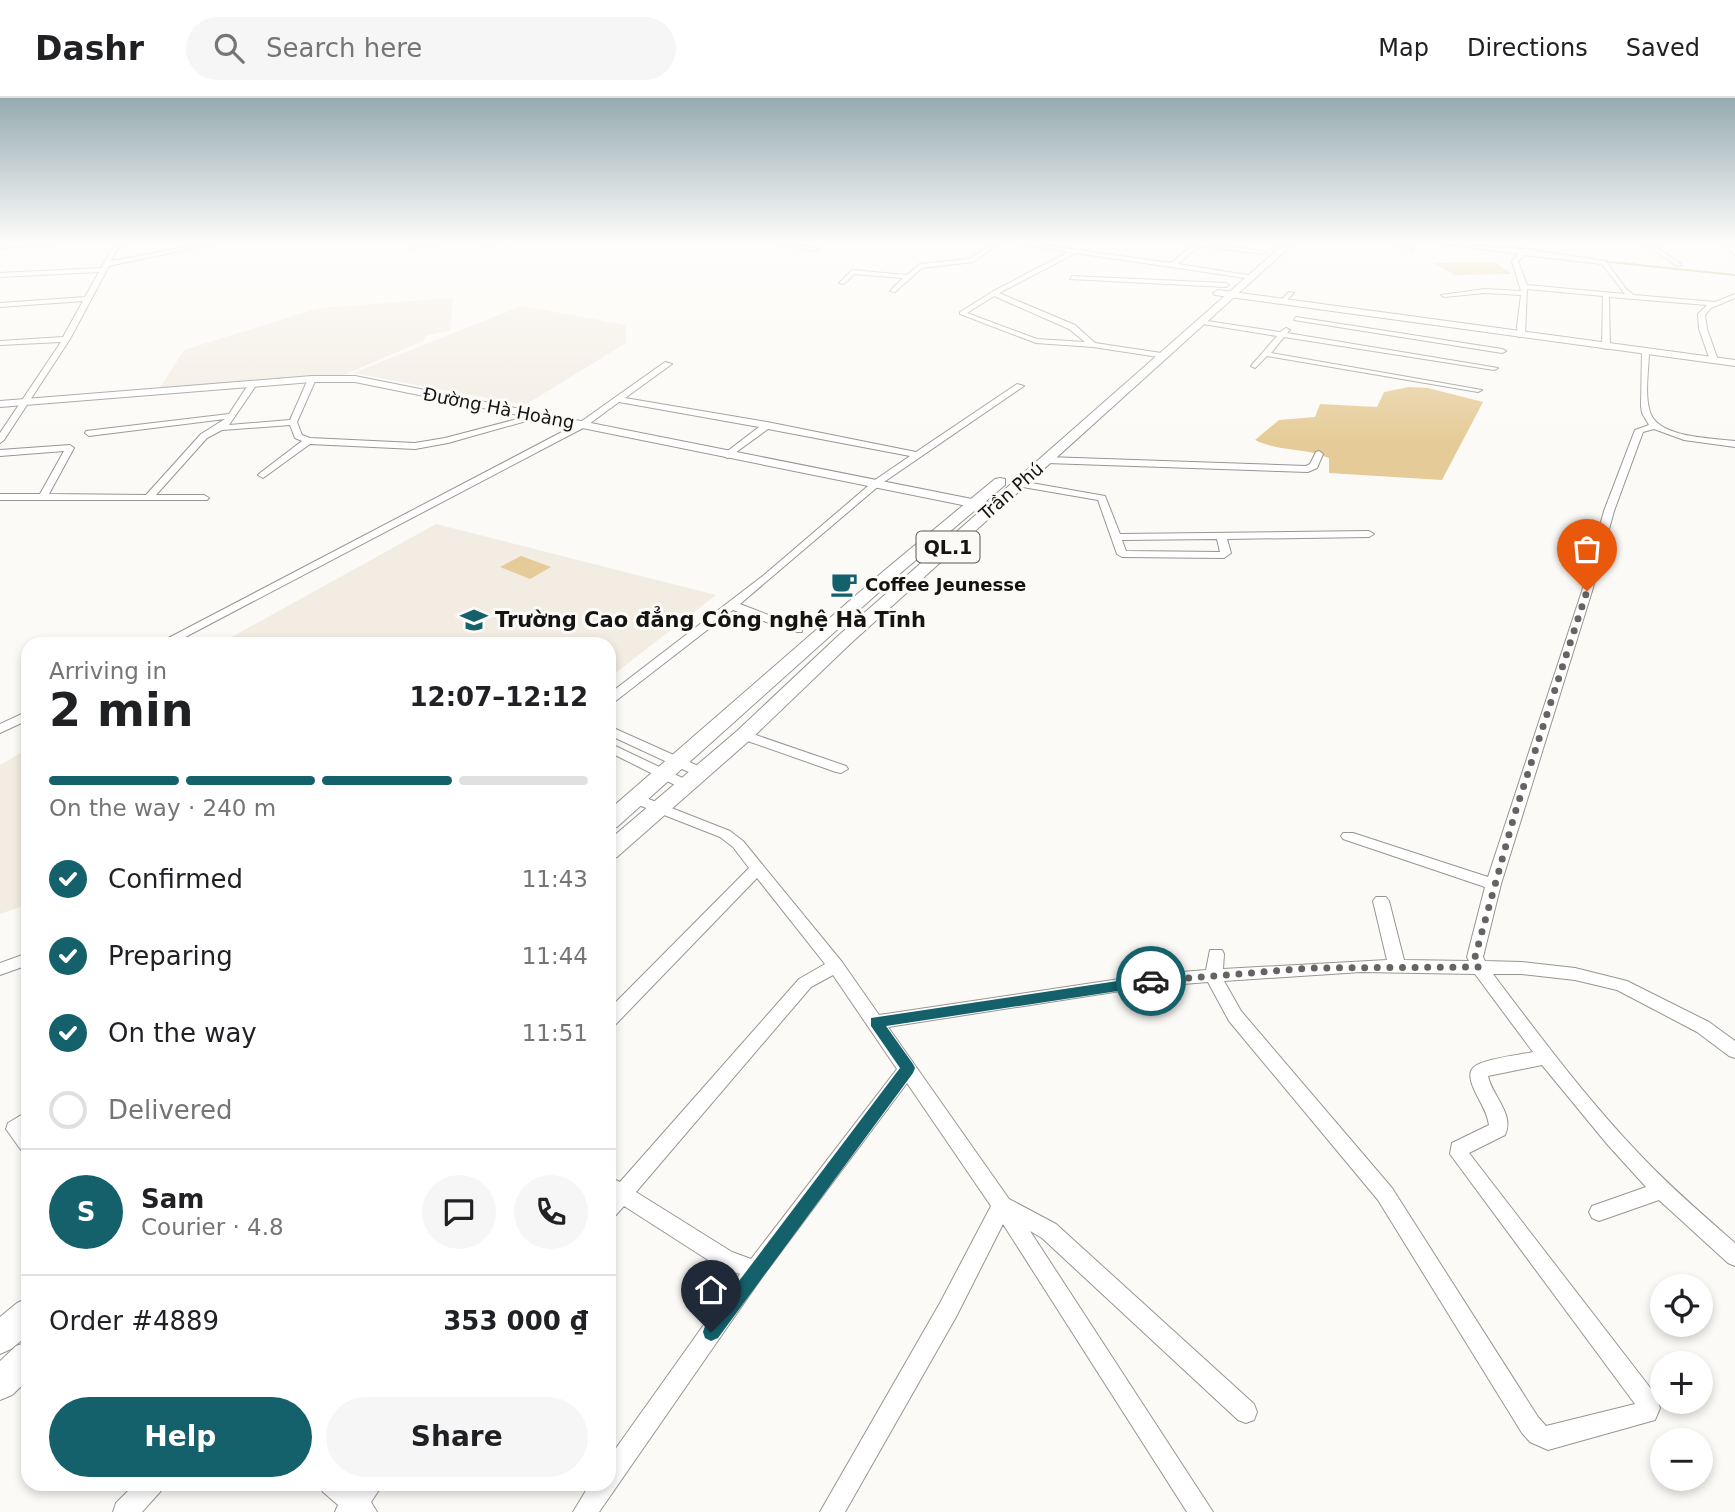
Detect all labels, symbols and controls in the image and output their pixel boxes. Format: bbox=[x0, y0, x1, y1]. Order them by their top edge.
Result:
search box bbox=[186, 17, 676, 80]
text: Dashr bbox=[35, 29, 144, 68]
icon: search bbox=[210, 29, 248, 67]
text: Search here bbox=[266, 33, 422, 63]
text: Map bbox=[1378, 34, 1429, 62]
text: Directions bbox=[1467, 34, 1588, 62]
text: Saved bbox=[1626, 34, 1700, 62]
street label: Đường Hà Hoàng bbox=[422, 383, 576, 433]
street label: Trần Phú bbox=[974, 458, 1047, 525]
pin bbox=[1557, 519, 1617, 591]
icon: bag bbox=[1568, 530, 1606, 568]
road number: QL.1 bbox=[916, 531, 979, 562]
cafe icon: Coffee Jeunesse bbox=[829, 569, 859, 599]
place label: Coffee Jeunesse bbox=[865, 574, 1026, 595]
school or university icon: Trường Cao đẳng Công nghệ Hà Tĩnh bbox=[459, 605, 489, 635]
place label: Trường Cao đẳng Công nghệ Hà Tĩnh bbox=[495, 606, 926, 632]
text: Arriving in bbox=[49, 658, 167, 684]
text: 12:07–12:12 bbox=[409, 682, 588, 712]
text: 2 min bbox=[49, 683, 193, 737]
text: On the way · 240 m bbox=[49, 795, 276, 821]
icon: check bbox=[49, 860, 87, 898]
text: Confirmed bbox=[108, 864, 243, 894]
text: 11:43 bbox=[522, 866, 588, 892]
icon: check bbox=[49, 937, 87, 975]
text: Preparing bbox=[108, 941, 233, 971]
text: 11:44 bbox=[522, 943, 588, 969]
courier bbox=[1116, 946, 1186, 1016]
icon: car bbox=[1132, 962, 1170, 1000]
icon: check bbox=[49, 1014, 87, 1052]
text: On the way bbox=[108, 1018, 257, 1048]
text: 11:51 bbox=[522, 1020, 588, 1046]
text: Delivered bbox=[108, 1095, 232, 1125]
button: chat bbox=[422, 1175, 496, 1249]
button: phone bbox=[514, 1175, 588, 1249]
text: Sam bbox=[141, 1184, 204, 1214]
text: S bbox=[77, 1197, 95, 1227]
text: Courier · 4.8 bbox=[141, 1214, 284, 1240]
pin bbox=[681, 1260, 741, 1332]
icon: home bbox=[692, 1271, 730, 1309]
map controls bbox=[1650, 1274, 1713, 1491]
button: locate bbox=[1650, 1274, 1713, 1337]
text: Order #4889 bbox=[49, 1306, 219, 1336]
text: 353 000 ₫ bbox=[443, 1306, 588, 1336]
button: + bbox=[1650, 1351, 1713, 1414]
button: Help bbox=[49, 1397, 312, 1477]
button: Share bbox=[326, 1397, 588, 1477]
button: − bbox=[1650, 1428, 1713, 1491]

